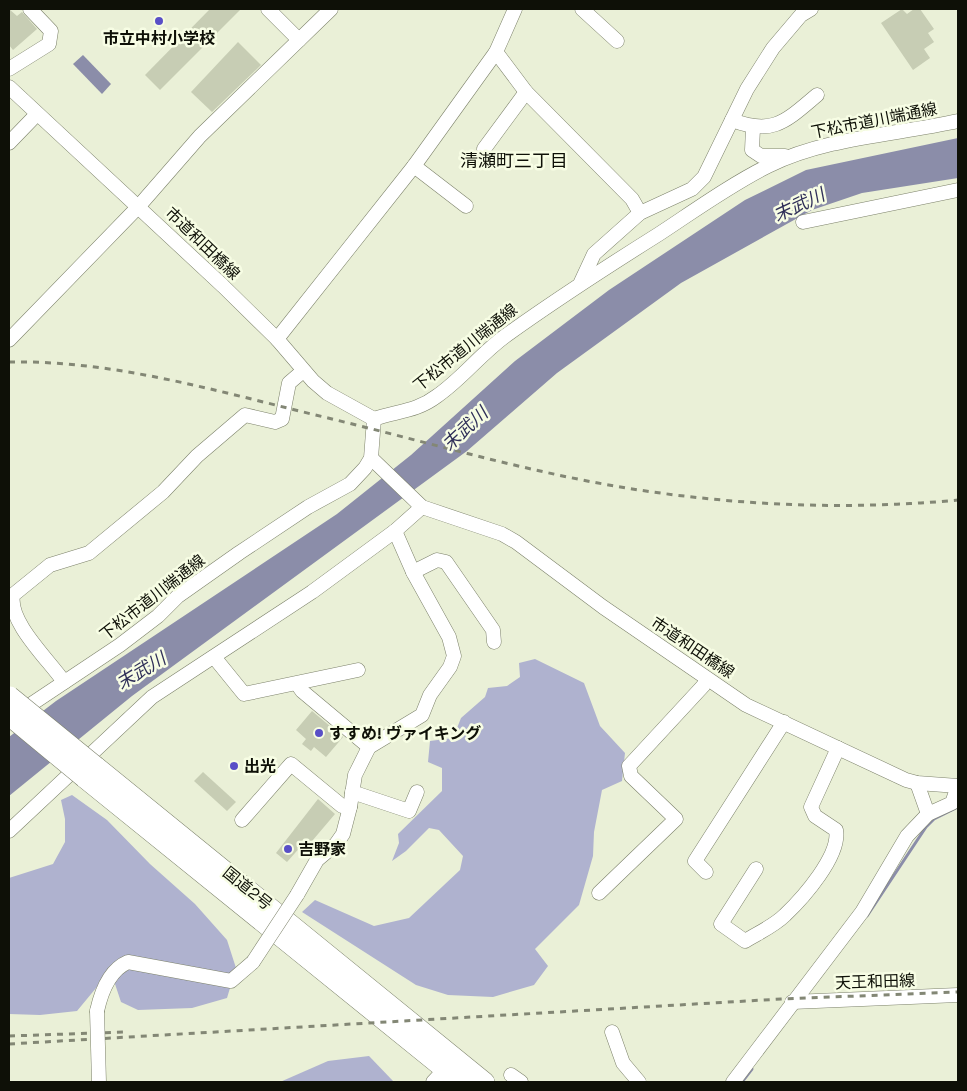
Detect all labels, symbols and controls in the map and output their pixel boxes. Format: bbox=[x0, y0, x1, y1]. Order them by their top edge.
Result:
marker: 市立中村小学校 bbox=[153, 15, 165, 27]
place label: 市立中村小学校 bbox=[103, 28, 215, 49]
street label: 下松市道川端通線 bbox=[809, 98, 939, 143]
district label: 清瀬町三丁目 bbox=[460, 149, 568, 172]
water label: 末武川 bbox=[769, 182, 830, 226]
street label: 市道和田橋線 bbox=[161, 202, 244, 284]
street label: 下松市道川端通線 bbox=[409, 299, 522, 396]
water label: 末武川 bbox=[437, 400, 494, 455]
street label: 下松市道川端通線 bbox=[95, 550, 209, 645]
street label: 市道和田橋線 bbox=[647, 612, 738, 683]
water label: 末武川 bbox=[112, 646, 172, 694]
place label: すすめ! ヴァイキング bbox=[329, 723, 481, 744]
marker: すすめ! ヴァイキング bbox=[313, 727, 325, 739]
place label: 出光 bbox=[244, 756, 276, 777]
marker: 出光 bbox=[228, 760, 240, 772]
place label: 吉野家 bbox=[298, 839, 346, 860]
marker: 吉野家 bbox=[282, 843, 294, 855]
street label: 国道2号 bbox=[219, 862, 277, 915]
street label: 天王和田線 bbox=[835, 970, 915, 993]

